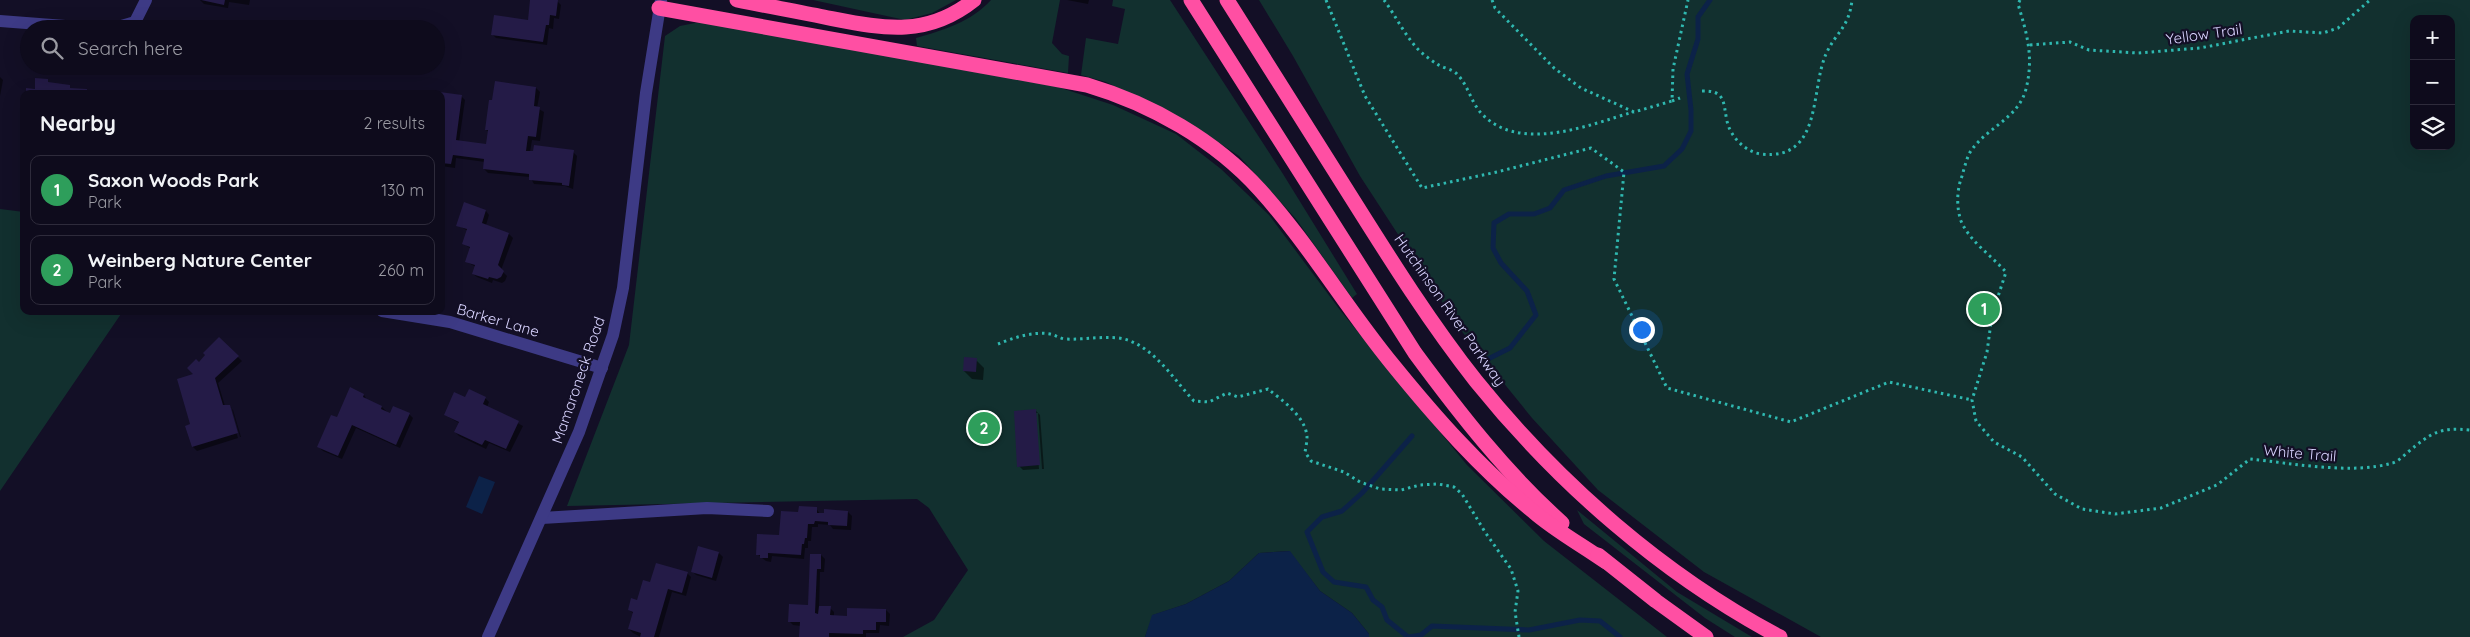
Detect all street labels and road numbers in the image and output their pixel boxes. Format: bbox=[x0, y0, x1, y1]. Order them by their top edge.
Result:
street label: Yellow Trail bbox=[2165, 19, 2243, 49]
street label: Hutchinson River Parkway bbox=[1390, 230, 1510, 390]
street label: Barker Lane bbox=[455, 299, 541, 341]
street label: Mamaroneck Road bbox=[547, 314, 609, 446]
street label: White Trail bbox=[2263, 440, 2337, 466]

